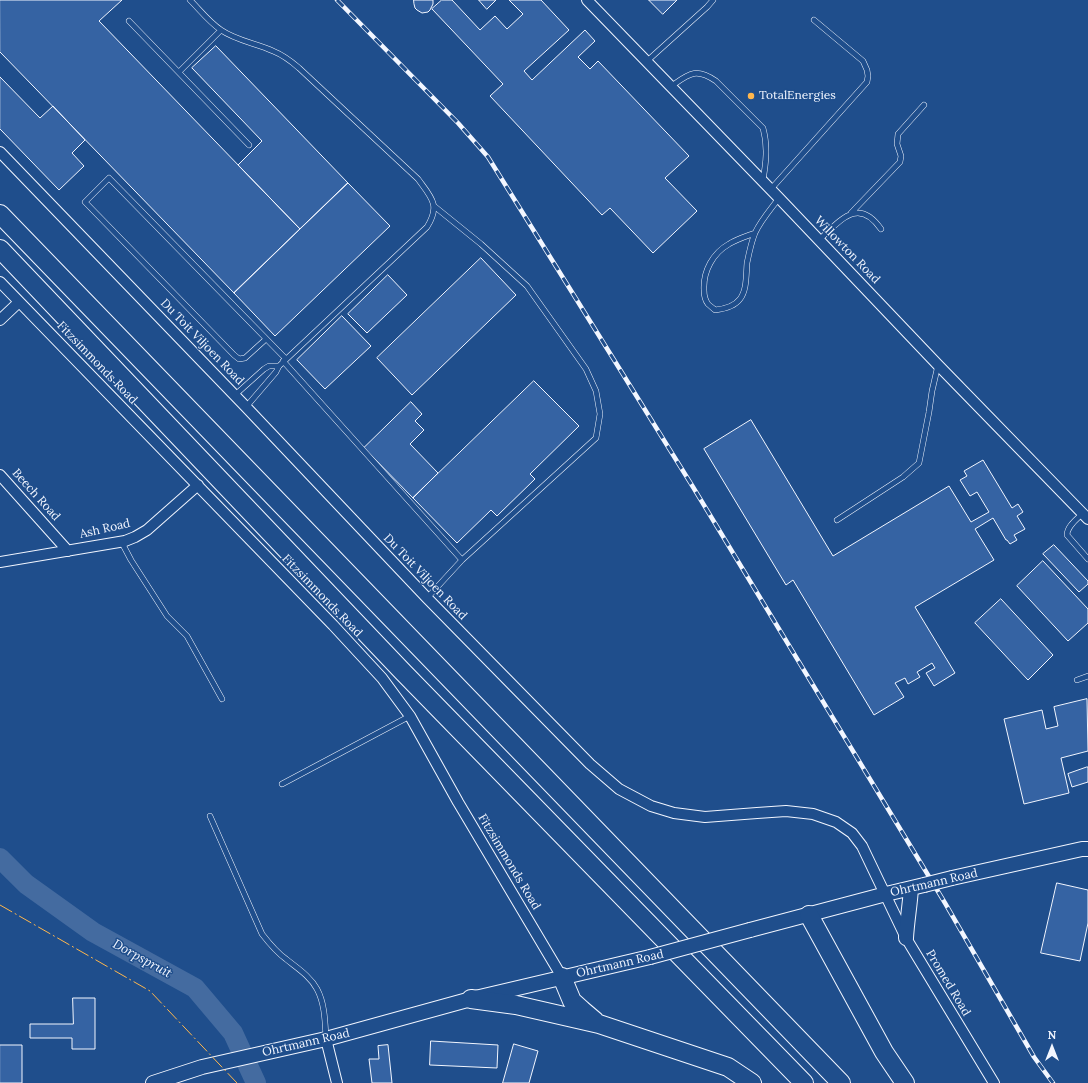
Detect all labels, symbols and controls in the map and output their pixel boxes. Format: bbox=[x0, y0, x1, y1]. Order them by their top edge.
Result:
place label: TotalEnergies bbox=[759, 89, 836, 103]
marker: TotalEnergies bbox=[746, 91, 756, 101]
street label: Willowton Road bbox=[811, 213, 883, 287]
street label: Du Toit Viljoen Road bbox=[157, 296, 247, 388]
street label: Fitzsimmonds Road bbox=[54, 319, 140, 407]
street label: Beech Road bbox=[9, 466, 63, 524]
street label: Ash Road bbox=[78, 516, 132, 542]
street label: Du Toit Viljoen Road bbox=[380, 531, 470, 623]
street label: Fitzsimmonds Road bbox=[279, 552, 365, 640]
street label: Fitzsimmonds Road bbox=[475, 811, 543, 913]
street label: Ohrtmann Road bbox=[889, 866, 979, 900]
water label: Dorpspruit bbox=[110, 936, 174, 982]
street label: Ohrtmann Road bbox=[575, 947, 665, 981]
street label: Promed Road bbox=[923, 947, 973, 1019]
street label: Ohrtmann Road bbox=[261, 1026, 351, 1060]
north arrow bbox=[1032, 1027, 1072, 1067]
text: N bbox=[1048, 1028, 1056, 1042]

